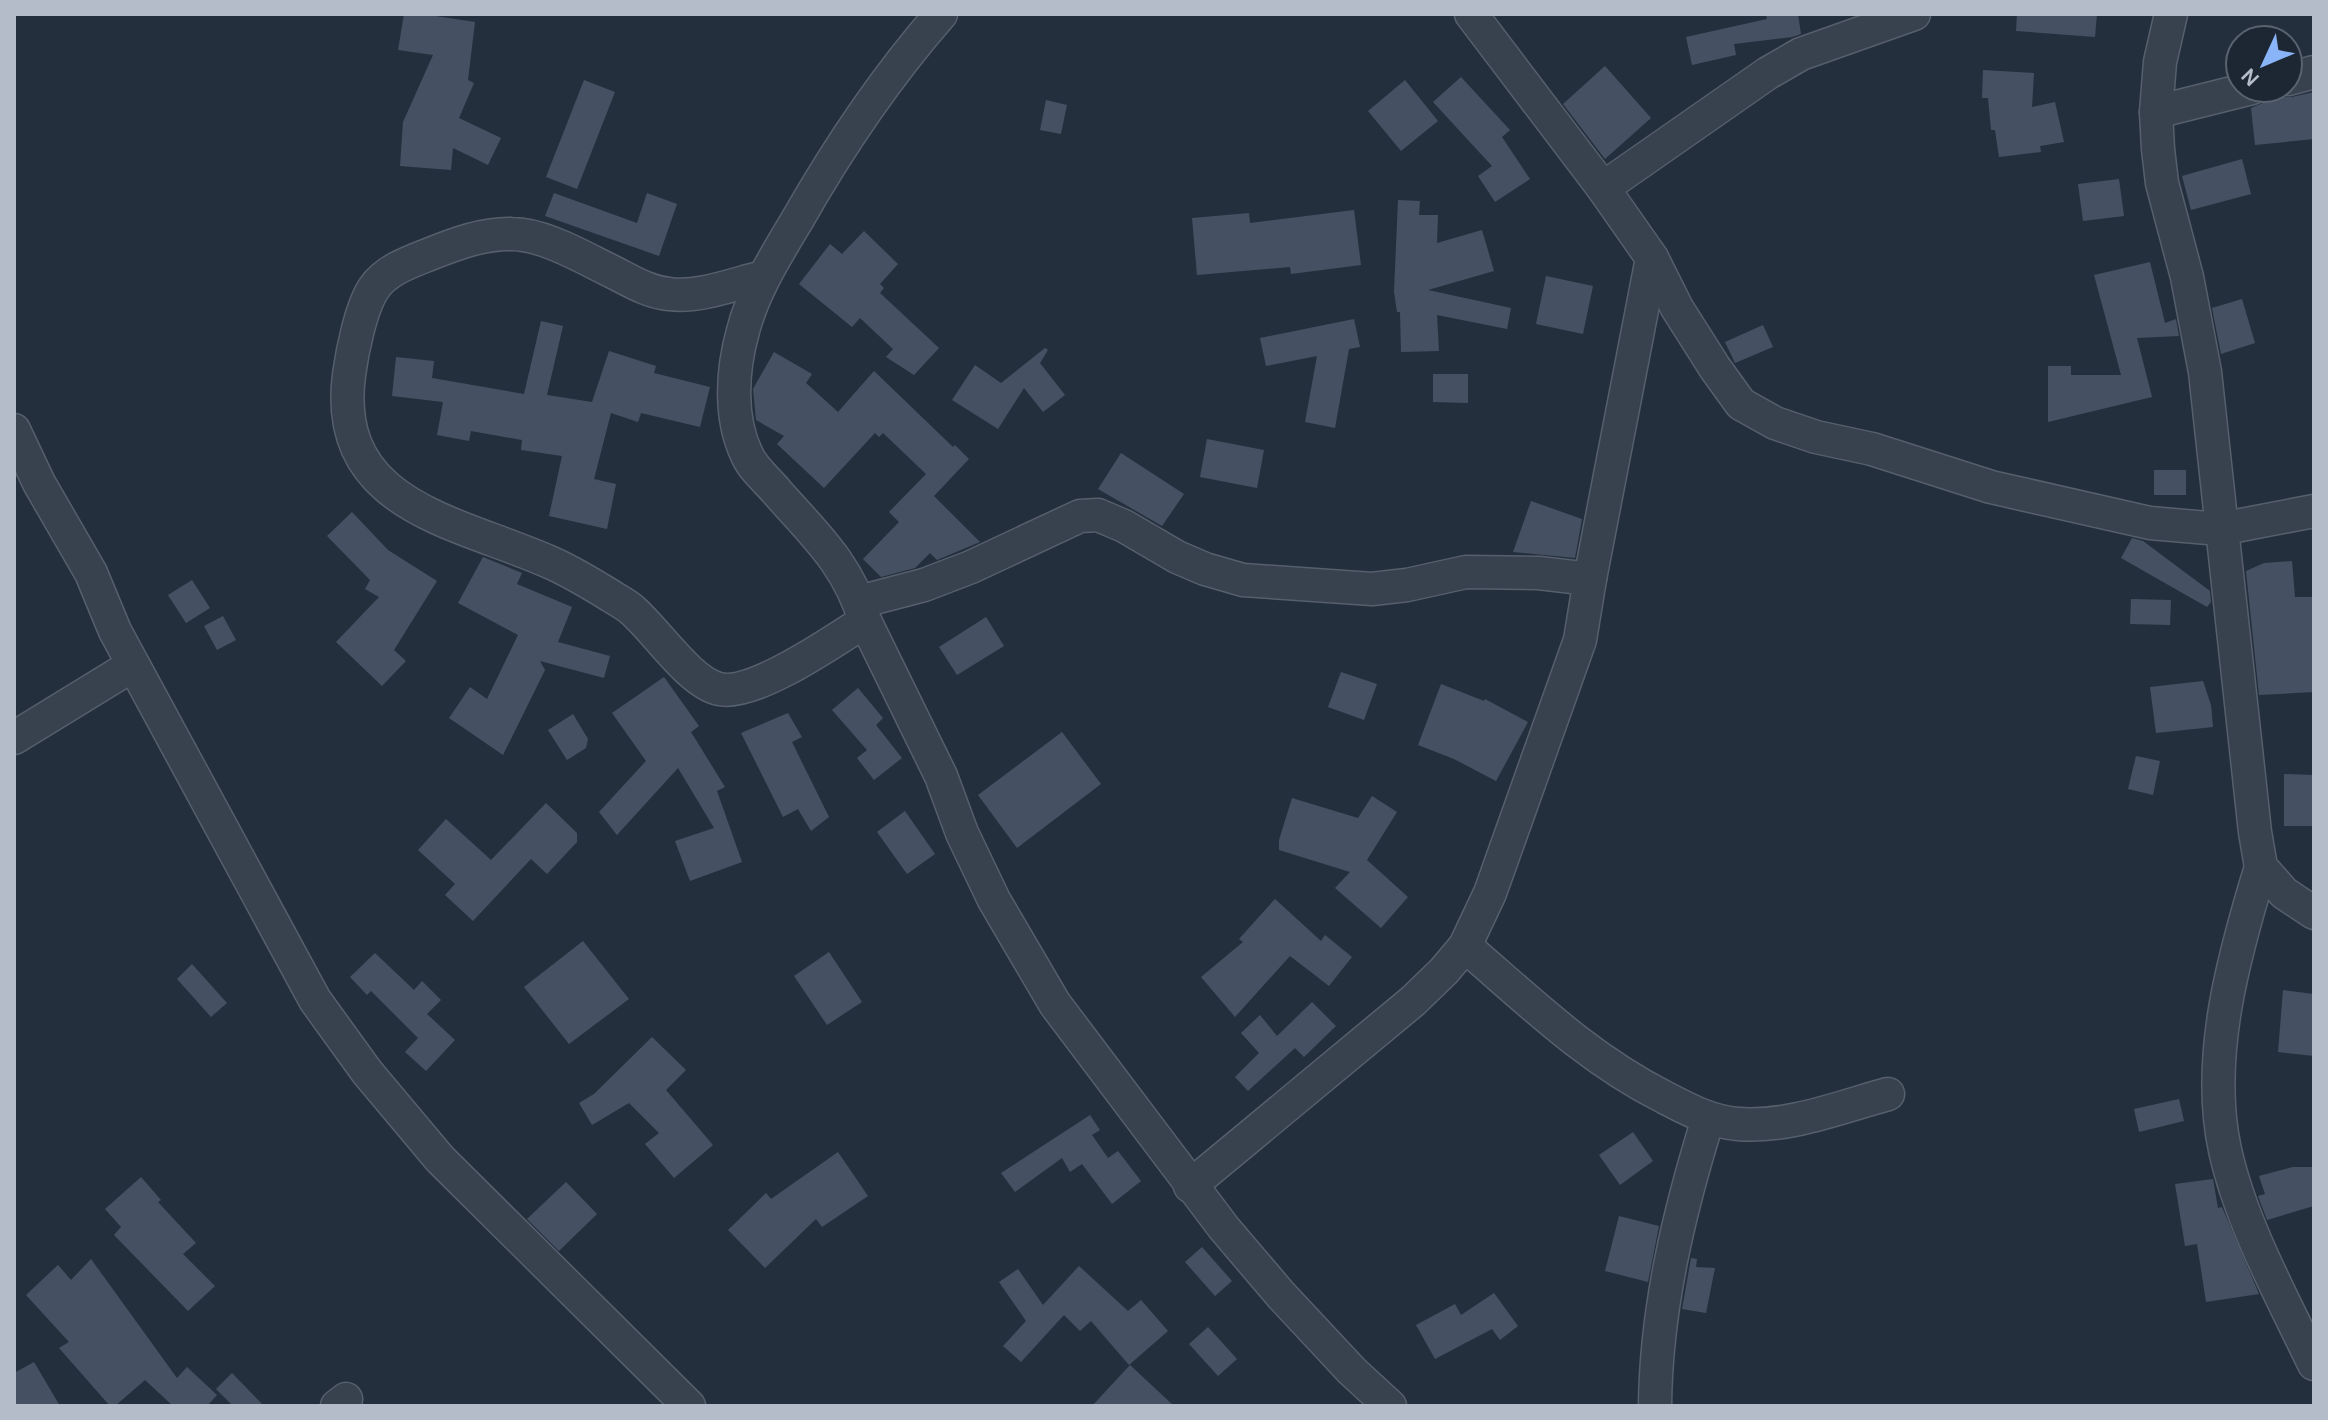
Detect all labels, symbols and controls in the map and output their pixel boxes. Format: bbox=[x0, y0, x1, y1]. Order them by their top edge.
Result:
north arrow bbox=[2224, 24, 2304, 104]
text: N bbox=[2235, 62, 2265, 92]

